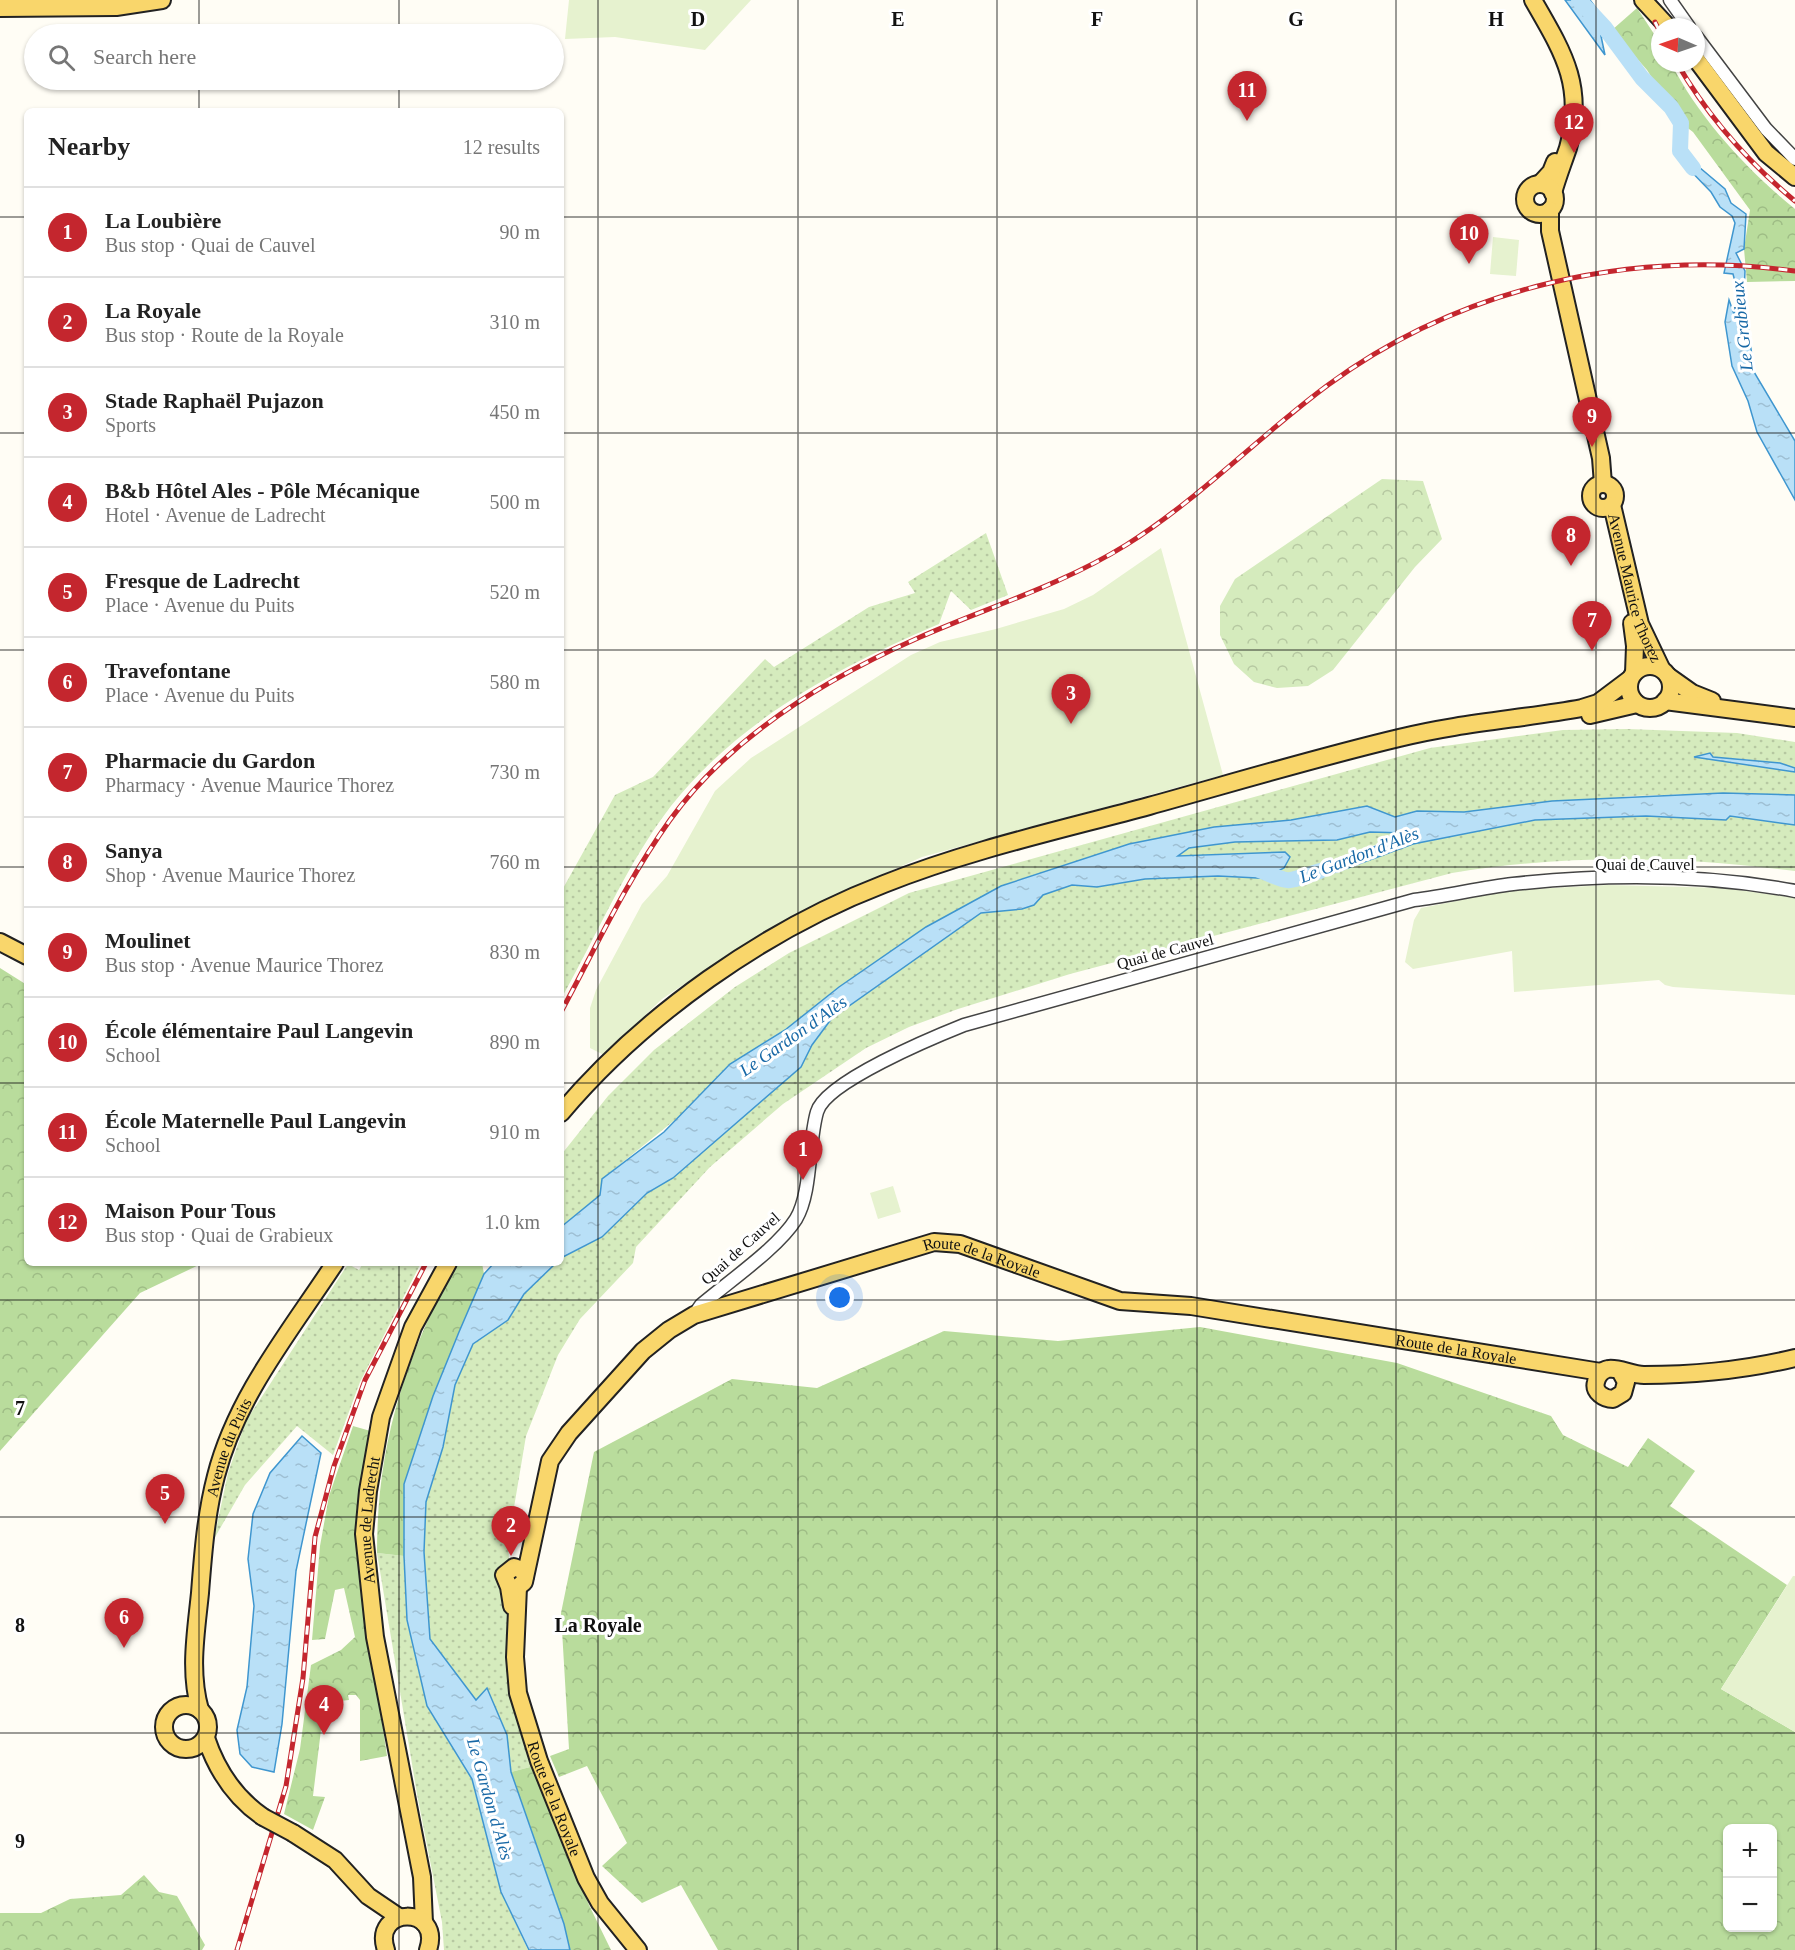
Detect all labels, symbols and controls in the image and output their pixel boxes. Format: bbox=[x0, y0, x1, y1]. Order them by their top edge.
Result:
text: D bbox=[691, 8, 705, 30]
text: E bbox=[891, 8, 905, 30]
text: F bbox=[1091, 8, 1103, 30]
text: G bbox=[1288, 8, 1304, 30]
text: H bbox=[1488, 8, 1504, 30]
north arrow bbox=[1651, 18, 1705, 72]
search box bbox=[24, 24, 564, 90]
icon: search bbox=[45, 41, 78, 74]
text: Search here bbox=[93, 44, 196, 69]
pin: 11 bbox=[1228, 72, 1266, 121]
pin: 12 bbox=[1554, 104, 1594, 153]
text: Nearby bbox=[48, 132, 130, 161]
text: 12 results bbox=[463, 136, 540, 158]
text: La Loubière bbox=[105, 208, 221, 233]
pin: 10 bbox=[1450, 214, 1488, 264]
text: 1 bbox=[63, 221, 73, 243]
text: 90 m bbox=[499, 221, 540, 243]
text: Bus stop · Quai de Cauvel bbox=[105, 234, 316, 256]
water label: Le Grabieux bbox=[1727, 280, 1757, 373]
text: La Royale bbox=[105, 298, 201, 323]
text: 2 bbox=[63, 311, 73, 333]
text: 310 m bbox=[489, 311, 540, 333]
text: Bus stop · Route de la Royale bbox=[105, 324, 344, 346]
text: Stade Raphaël Pujazon bbox=[105, 388, 324, 413]
pin: 9 bbox=[1572, 398, 1612, 447]
text: 3 bbox=[63, 401, 73, 423]
text: 450 m bbox=[489, 401, 540, 423]
text: Sports bbox=[105, 414, 156, 436]
text: B&b Hôtel Ales - Pôle Mécanique bbox=[105, 478, 420, 503]
text: 4 bbox=[63, 491, 73, 513]
text: 500 m bbox=[489, 491, 540, 513]
text: Hotel · Avenue de Ladrecht bbox=[105, 504, 326, 526]
street label: Avenue Maurice Thorez bbox=[1605, 511, 1665, 665]
pin: 8 bbox=[1552, 516, 1590, 566]
text: Fresque de Ladrecht bbox=[105, 568, 300, 593]
text: 5 bbox=[63, 581, 73, 603]
text: 520 m bbox=[489, 581, 540, 603]
text: Place · Avenue du Puits bbox=[105, 594, 295, 616]
pin: 7 bbox=[1572, 602, 1612, 651]
text: Travefontane bbox=[105, 658, 230, 683]
text: 6 bbox=[63, 671, 73, 693]
text: 580 m bbox=[489, 671, 540, 693]
pin: 3 bbox=[1052, 674, 1090, 724]
text: Place · Avenue du Puits bbox=[105, 684, 295, 706]
text: Pharmacie du Gardon bbox=[105, 748, 315, 773]
text: 7 bbox=[63, 761, 73, 783]
text: 730 m bbox=[489, 761, 540, 783]
text: Pharmacy · Avenue Maurice Thorez bbox=[105, 774, 394, 796]
water label: Le Gardon d'Alès bbox=[1296, 823, 1421, 887]
text: Sanya bbox=[105, 838, 162, 863]
text: 8 bbox=[63, 851, 73, 873]
text: 760 m bbox=[489, 851, 540, 873]
street label: Quai de Cauvel bbox=[1595, 856, 1695, 873]
text: Shop · Avenue Maurice Thorez bbox=[105, 864, 355, 886]
text: Moulinet bbox=[105, 928, 191, 953]
street label: Quai de Cauvel bbox=[1115, 930, 1216, 973]
text: 9 bbox=[63, 941, 73, 963]
text: 830 m bbox=[489, 941, 540, 963]
text: Bus stop · Avenue Maurice Thorez bbox=[105, 954, 384, 976]
water label: Le Gardon d'Alès bbox=[735, 992, 850, 1081]
text: École élémentaire Paul Langevin bbox=[105, 1018, 413, 1043]
text: 10 bbox=[58, 1031, 78, 1053]
text: 890 m bbox=[489, 1031, 540, 1053]
text: School bbox=[105, 1044, 161, 1066]
text: École Maternelle Paul Langevin bbox=[105, 1108, 406, 1133]
text: 11 bbox=[58, 1121, 77, 1143]
text: 910 m bbox=[489, 1121, 540, 1143]
pin: 1 bbox=[784, 1130, 822, 1180]
text: School bbox=[105, 1134, 161, 1156]
text: Maison Pour Tous bbox=[105, 1198, 276, 1223]
street label: Quai de Cauvel bbox=[698, 1208, 783, 1288]
text: 12 bbox=[58, 1211, 78, 1233]
text: 1.0 km bbox=[484, 1211, 540, 1233]
text: Bus stop · Quai de Grabieux bbox=[105, 1224, 333, 1246]
street label: Route de la Royale bbox=[921, 1234, 1043, 1281]
your location bbox=[825, 1283, 854, 1312]
street label: Route de la Royale bbox=[1394, 1331, 1518, 1367]
street label: Avenue du Puits bbox=[203, 1395, 255, 1499]
text: 7 bbox=[15, 1397, 25, 1419]
street label: Avenue de Ladrecht bbox=[356, 1455, 383, 1585]
pin: 5 bbox=[146, 1474, 184, 1524]
pin: 2 bbox=[492, 1506, 530, 1556]
pin: 6 bbox=[104, 1598, 144, 1648]
text: 8 bbox=[15, 1614, 25, 1636]
district label: La Royale bbox=[554, 1614, 642, 1637]
pin: 4 bbox=[304, 1686, 344, 1735]
water label: Le Gardon d'Alès bbox=[463, 1735, 517, 1862]
street label: Route de la Royale bbox=[524, 1739, 584, 1859]
map controls bbox=[1723, 1824, 1777, 1932]
button: + bbox=[1723, 1824, 1777, 1878]
text: 9 bbox=[15, 1830, 25, 1852]
button: − bbox=[1723, 1878, 1777, 1932]

